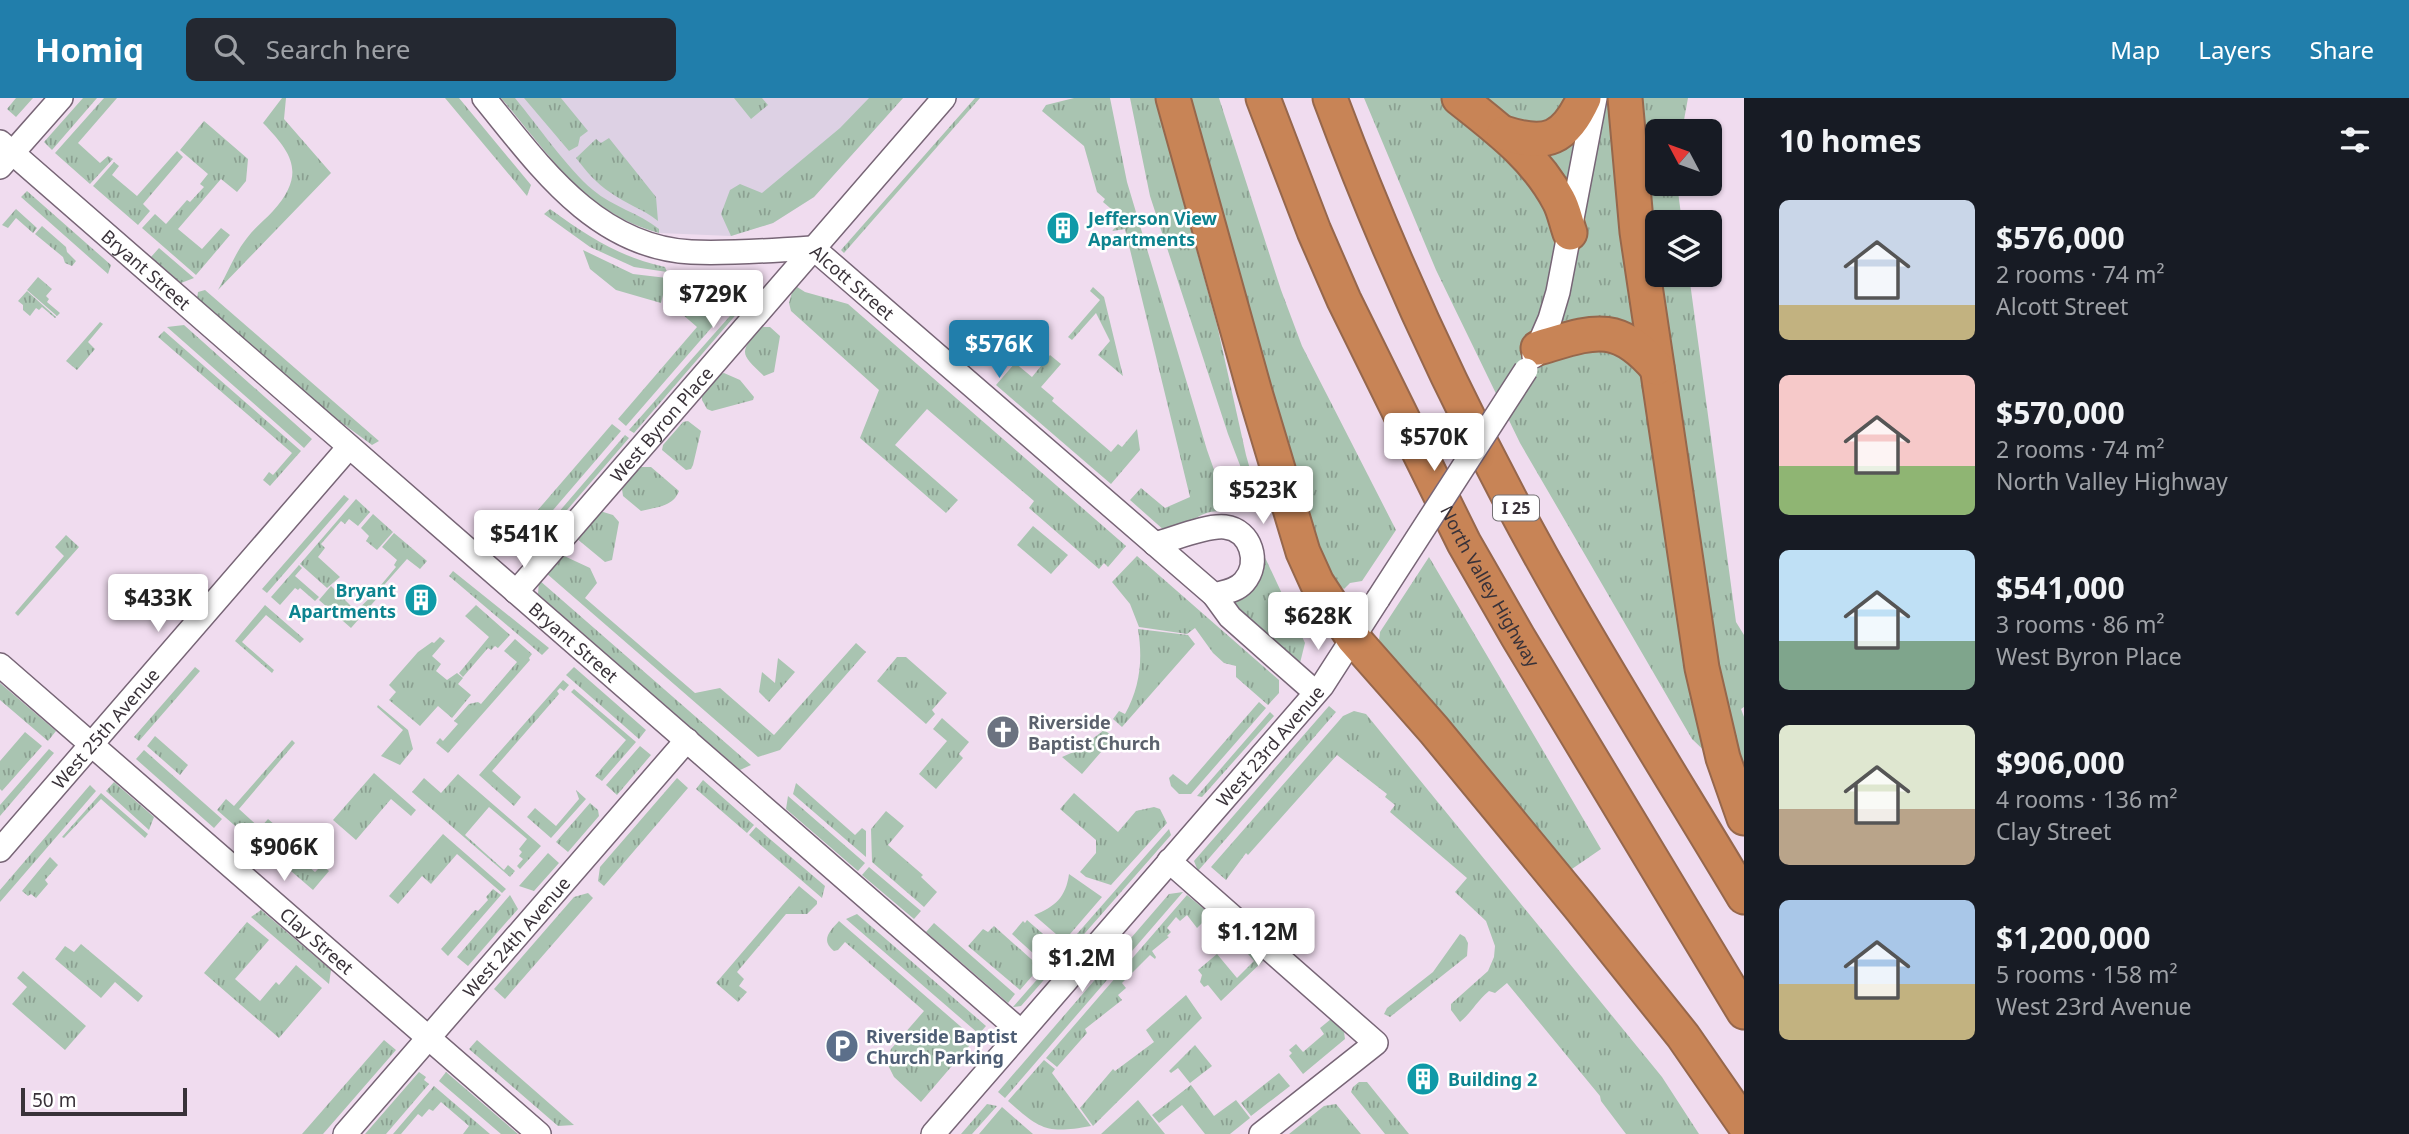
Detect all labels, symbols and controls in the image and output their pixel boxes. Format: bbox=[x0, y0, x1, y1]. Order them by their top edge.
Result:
search box bbox=[186, 18, 676, 81]
text: Homiq bbox=[35, 27, 144, 72]
icon: search bbox=[210, 30, 248, 68]
text: Search here bbox=[266, 31, 410, 67]
text: Map bbox=[2110, 33, 2160, 66]
text: Layers bbox=[2198, 33, 2272, 66]
text: Share bbox=[2310, 33, 2374, 66]
north arrow bbox=[1645, 119, 1722, 196]
map controls bbox=[1645, 119, 1722, 287]
text: 10 homes bbox=[1779, 120, 1922, 161]
icon: filters bbox=[2336, 121, 2374, 159]
place label: Jefferson View Apartments bbox=[1086, 206, 1218, 251]
building icon: Jefferson View Apartments bbox=[1044, 209, 1082, 247]
button: layers bbox=[1645, 210, 1722, 287]
text: $576,000 bbox=[1996, 217, 2125, 258]
street label: Bryant Street bbox=[97, 224, 196, 315]
icon: home bbox=[1835, 228, 1919, 312]
street label: Alcott Street bbox=[805, 239, 900, 325]
text: 2 rooms · 74 m² bbox=[1996, 258, 2165, 290]
pin: $729K bbox=[664, 271, 762, 330]
text: $729K bbox=[679, 277, 747, 309]
text: Alcott Street bbox=[1996, 290, 2128, 322]
pin: $576K bbox=[950, 320, 1048, 380]
text: $576K bbox=[965, 327, 1033, 359]
street label: West Byron Place bbox=[605, 361, 718, 487]
text: $570,000 bbox=[1996, 392, 2125, 433]
icon: home bbox=[1835, 403, 1919, 487]
pin: $570K bbox=[1385, 414, 1483, 473]
text: $570K bbox=[1400, 420, 1468, 452]
text: 2 rooms · 74 m² bbox=[1996, 433, 2165, 465]
text: North Valley Highway bbox=[1996, 465, 2228, 497]
pin: $523K bbox=[1214, 466, 1312, 526]
text: $523K bbox=[1229, 473, 1297, 505]
road number: I 25 bbox=[1493, 496, 1539, 520]
street label: North Valley Highway bbox=[1435, 501, 1546, 672]
pin: $541K bbox=[475, 510, 573, 570]
text: $541K bbox=[490, 517, 558, 549]
text: $541,000 bbox=[1996, 567, 2125, 608]
pin: $433K bbox=[109, 574, 207, 634]
place label: Bryant Apartments bbox=[289, 578, 396, 623]
icon: home bbox=[1835, 578, 1919, 662]
text: $433K bbox=[124, 581, 192, 613]
building icon: Bryant Apartments bbox=[402, 581, 440, 619]
pin: $628K bbox=[1269, 592, 1367, 652]
street label: Bryant Street bbox=[524, 596, 624, 688]
text: $628K bbox=[1284, 599, 1352, 631]
text: 3 rooms · 86 m² bbox=[1996, 608, 2165, 640]
text: West Byron Place bbox=[1996, 640, 2182, 672]
street label: West 25th Avenue bbox=[46, 663, 164, 794]
street label: West 23rd Avenue bbox=[1211, 680, 1329, 812]
place label: Riverside Baptist Church bbox=[1028, 710, 1160, 755]
church icon: Riverside Baptist Church bbox=[984, 713, 1022, 751]
text: $906,000 bbox=[1996, 742, 2125, 783]
icon: home bbox=[1835, 753, 1919, 837]
text: 4 rooms · 136 m² bbox=[1996, 783, 2178, 815]
text: Clay Street bbox=[1996, 815, 2111, 847]
pin: $906K bbox=[235, 824, 333, 883]
text: $906K bbox=[250, 830, 318, 862]
street label: West 24th Avenue bbox=[457, 871, 575, 1002]
street label: Clay Street bbox=[275, 902, 359, 980]
pin: $1.12M bbox=[1201, 908, 1315, 968]
text: $1.12M bbox=[1218, 915, 1298, 947]
text: $1,200,000 bbox=[1996, 917, 2150, 958]
icon: home bbox=[1835, 928, 1919, 1012]
pin: $1.2M bbox=[1033, 934, 1131, 994]
text: $1.2M bbox=[1048, 941, 1116, 973]
text: 5 rooms · 158 m² bbox=[1996, 958, 2178, 990]
text: West 23rd Avenue bbox=[1996, 990, 2191, 1022]
place label: Riverside Baptist Church Parking bbox=[866, 1024, 1018, 1069]
parking icon: Riverside Baptist Church Parking bbox=[823, 1027, 861, 1065]
building icon: Building 2 bbox=[1404, 1060, 1442, 1098]
place label: Building 2 bbox=[1448, 1067, 1537, 1091]
scale bar bbox=[21, 1085, 187, 1117]
text: 50 m bbox=[32, 1087, 76, 1113]

